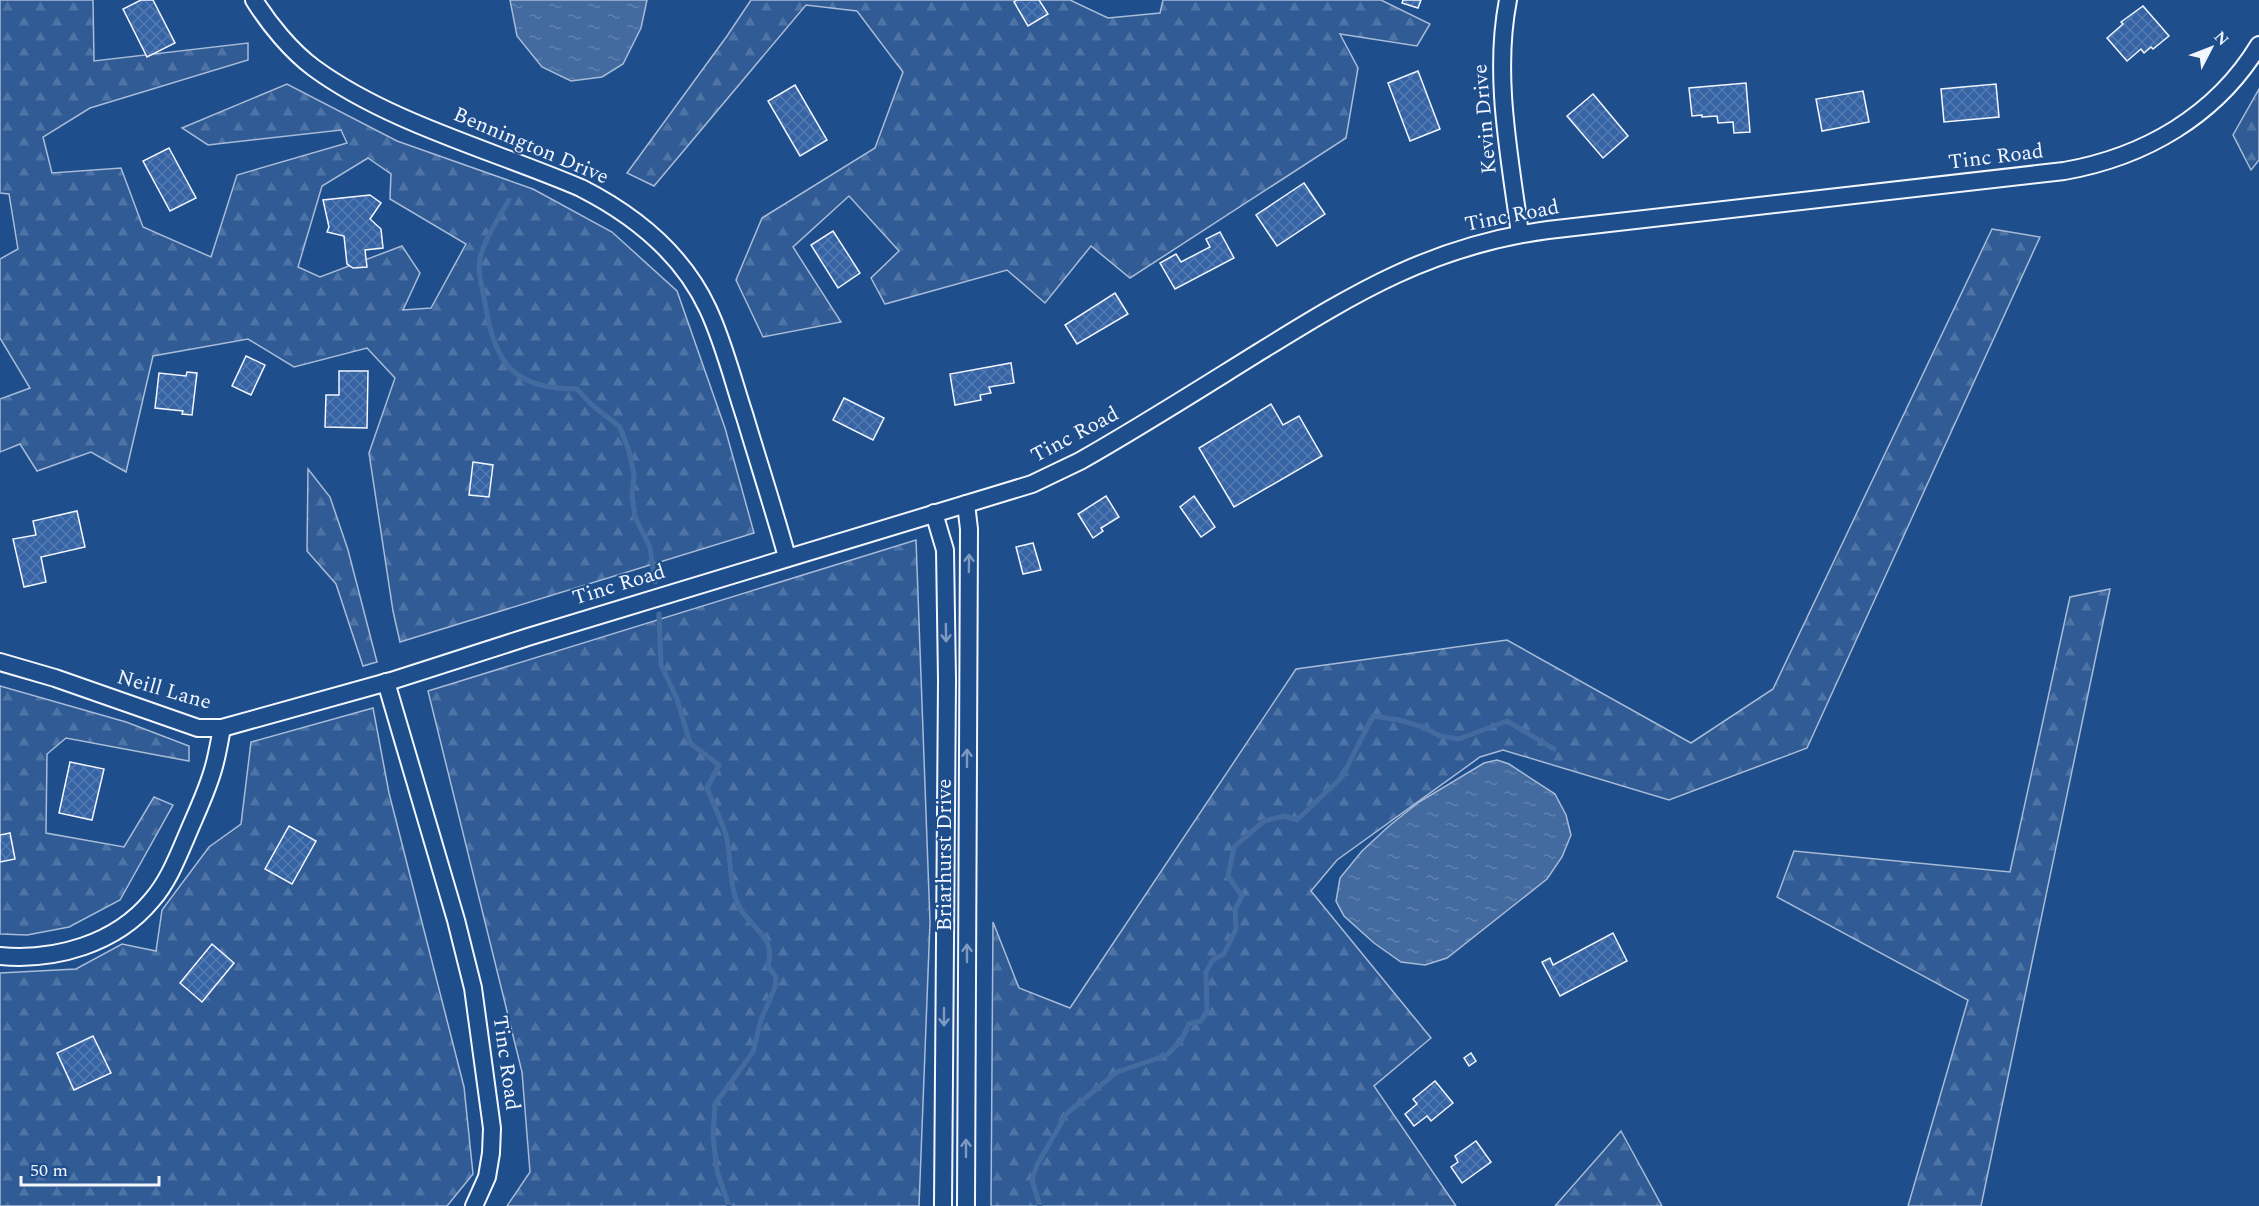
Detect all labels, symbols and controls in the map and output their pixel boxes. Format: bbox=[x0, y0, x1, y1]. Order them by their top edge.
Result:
north arrow bbox=[2181, 18, 2241, 78]
text: N bbox=[2208, 26, 2235, 52]
street label: Kevin Drive bbox=[1464, 63, 1506, 175]
street label: Bennington Drive bbox=[448, 99, 614, 193]
street label: Tinc Road bbox=[1947, 135, 2045, 179]
street label: Tinc Road bbox=[1462, 191, 1562, 241]
street label: Tinc Road bbox=[1025, 398, 1125, 472]
one-way arrow bbox=[963, 553, 975, 573]
street label: Tinc Road bbox=[569, 556, 669, 614]
one-way arrow bbox=[940, 623, 952, 643]
street label: Neill Lane bbox=[113, 661, 215, 719]
one-way arrow bbox=[962, 748, 973, 768]
street label: Briarhurst Drive bbox=[929, 779, 961, 931]
one-way arrow bbox=[961, 943, 973, 963]
one-way arrow bbox=[938, 1007, 950, 1027]
street label: Tinc Road bbox=[484, 1013, 528, 1113]
one-way arrow bbox=[960, 1138, 972, 1158]
scale bar bbox=[21, 1149, 159, 1187]
text: 50 m bbox=[30, 1157, 68, 1184]

